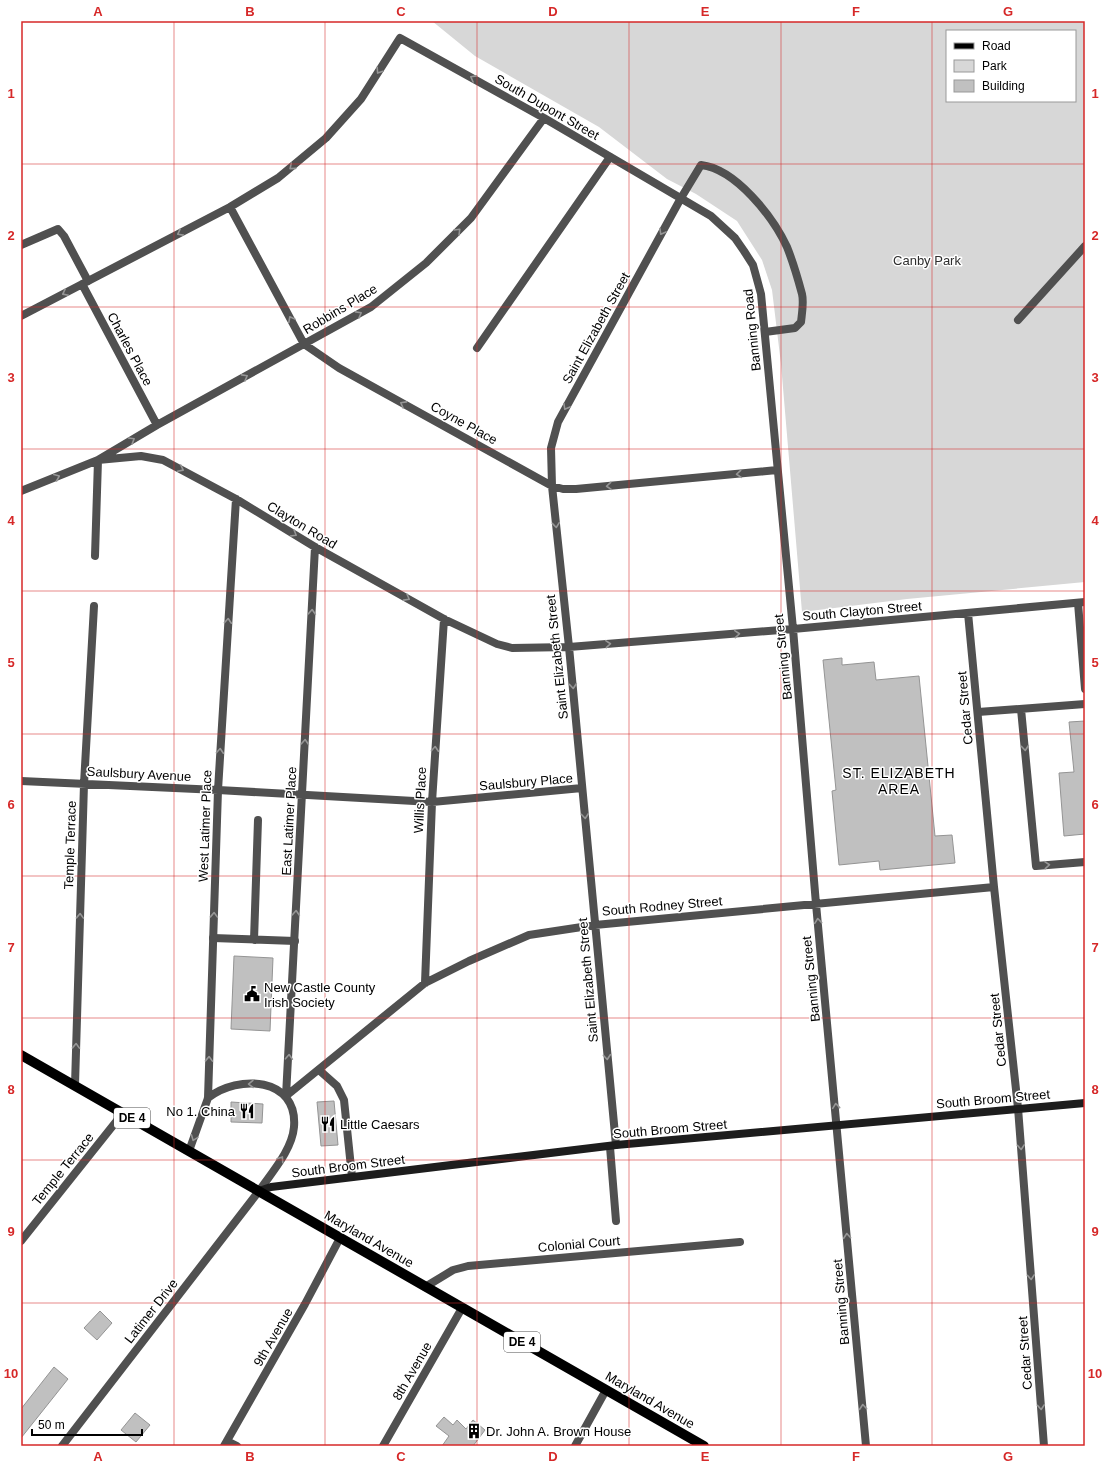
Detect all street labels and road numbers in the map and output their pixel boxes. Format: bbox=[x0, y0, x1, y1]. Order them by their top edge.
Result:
street label: South Dupont Street bbox=[492, 71, 602, 143]
street label: Saint Elizabeth Street bbox=[559, 269, 633, 386]
street label: Robbins Place bbox=[300, 281, 380, 337]
street label: Banning Road bbox=[740, 288, 764, 372]
street label: Charles Place bbox=[104, 310, 156, 388]
street label: Coyne Place bbox=[428, 399, 500, 447]
street label: Clayton Road bbox=[264, 498, 340, 552]
street label: Saint Elizabeth Street bbox=[543, 594, 571, 720]
street label: South Clayton Street bbox=[802, 598, 923, 624]
street label: Banning Street bbox=[771, 613, 795, 701]
street label: Cedar Street bbox=[954, 670, 976, 745]
street label: Saulsbury Avenue bbox=[86, 764, 192, 784]
street label: East Latimer Place bbox=[279, 766, 299, 876]
street label: Willis Place bbox=[411, 766, 429, 834]
street label: West Latimer Place bbox=[196, 770, 214, 882]
street label: Saulsbury Place bbox=[479, 770, 573, 794]
street label: Temple Terrace bbox=[61, 800, 79, 890]
street label: South Rodney Street bbox=[601, 893, 723, 919]
street label: Saint Elizabeth Street bbox=[575, 917, 601, 1043]
street label: Banning Street bbox=[799, 935, 823, 1023]
street label: Cedar Street bbox=[987, 992, 1009, 1067]
street label: South Broom Street bbox=[935, 1087, 1051, 1111]
road number: DE 4 bbox=[114, 1108, 150, 1128]
street label: South Broom Street bbox=[612, 1117, 728, 1141]
street label: Temple Terrace bbox=[29, 1130, 97, 1208]
street label: South Broom Street bbox=[290, 1152, 406, 1180]
street label: Maryland Avenue bbox=[322, 1207, 416, 1271]
street label: Colonial Court bbox=[537, 1233, 621, 1255]
street label: Banning Street bbox=[830, 1258, 852, 1345]
street label: Latimer Drive bbox=[121, 1276, 181, 1346]
street label: 9th Avenue bbox=[250, 1305, 296, 1369]
street label: Cedar Street bbox=[1015, 1315, 1035, 1390]
road number: DE 4 bbox=[504, 1332, 540, 1352]
street label: 8th Avenue bbox=[389, 1339, 435, 1403]
street label: Maryland Avenue bbox=[603, 1368, 697, 1432]

